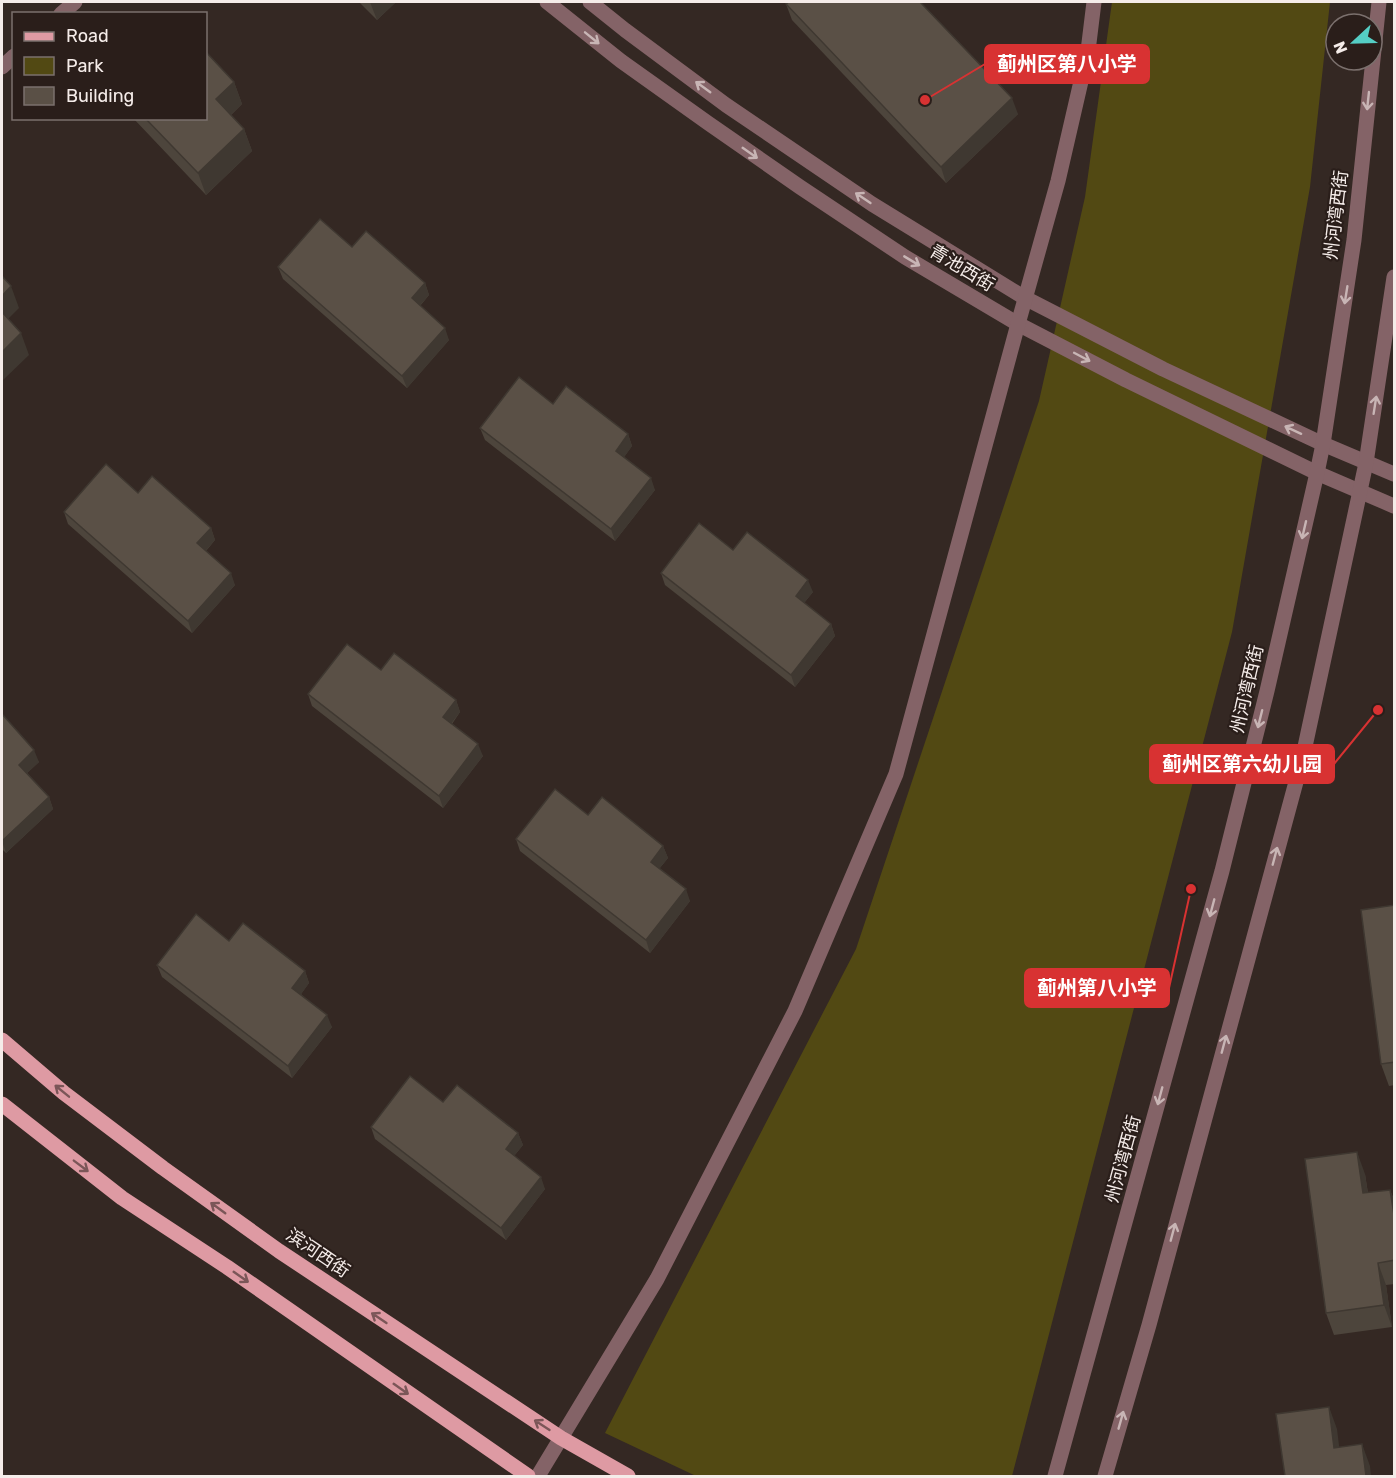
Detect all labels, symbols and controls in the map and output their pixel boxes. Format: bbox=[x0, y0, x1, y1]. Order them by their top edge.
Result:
legend bbox=[12, 12, 207, 120]
north arrow bbox=[1324, 12, 1384, 72]
text: Road bbox=[66, 25, 109, 47]
one-way arrow bbox=[584, 32, 600, 45]
text: N bbox=[1330, 39, 1352, 56]
callout: 蓟州区第八小学 bbox=[985, 45, 1149, 83]
text: 蓟州区第八小学 bbox=[997, 52, 1137, 76]
text: Park bbox=[66, 55, 104, 77]
one-way arrow bbox=[695, 81, 711, 94]
text: Building bbox=[66, 85, 134, 107]
one-way arrow bbox=[1362, 91, 1373, 111]
one-way arrow bbox=[741, 147, 758, 159]
street label: 州河湾西街 bbox=[1320, 169, 1352, 261]
one-way arrow bbox=[855, 192, 872, 204]
street label: 青池西街 bbox=[925, 240, 999, 296]
one-way arrow bbox=[903, 256, 920, 268]
one-way arrow bbox=[1340, 285, 1351, 304]
one-way arrow bbox=[1072, 352, 1090, 364]
one-way arrow bbox=[1369, 395, 1380, 415]
one-way arrow bbox=[1285, 424, 1303, 435]
one-way arrow bbox=[1298, 519, 1309, 539]
street label: 州河湾西街 bbox=[1226, 643, 1268, 735]
one-way arrow bbox=[1253, 710, 1265, 729]
callout: 蓟州区第六幼儿园 bbox=[1150, 745, 1334, 783]
text: 蓟州区第六幼儿园 bbox=[1162, 752, 1322, 776]
one-way arrow bbox=[1270, 847, 1282, 866]
one-way arrow bbox=[1206, 899, 1217, 918]
callout: 蓟州第八小学 bbox=[1025, 969, 1169, 1007]
text: 蓟州第八小学 bbox=[1037, 976, 1157, 1000]
one-way arrow bbox=[1218, 1035, 1230, 1054]
one-way arrow bbox=[55, 1084, 70, 1098]
one-way arrow bbox=[1154, 1087, 1165, 1106]
street label: 州河湾西街 bbox=[1101, 1113, 1145, 1205]
one-way arrow bbox=[72, 1160, 88, 1173]
one-way arrow bbox=[211, 1201, 227, 1214]
one-way arrow bbox=[1168, 1223, 1180, 1242]
street label: 滨河西街 bbox=[282, 1224, 354, 1282]
one-way arrow bbox=[233, 1271, 249, 1283]
one-way arrow bbox=[371, 1312, 387, 1324]
one-way arrow bbox=[392, 1383, 408, 1395]
one-way arrow bbox=[1116, 1411, 1127, 1430]
one-way arrow bbox=[533, 1419, 550, 1432]

